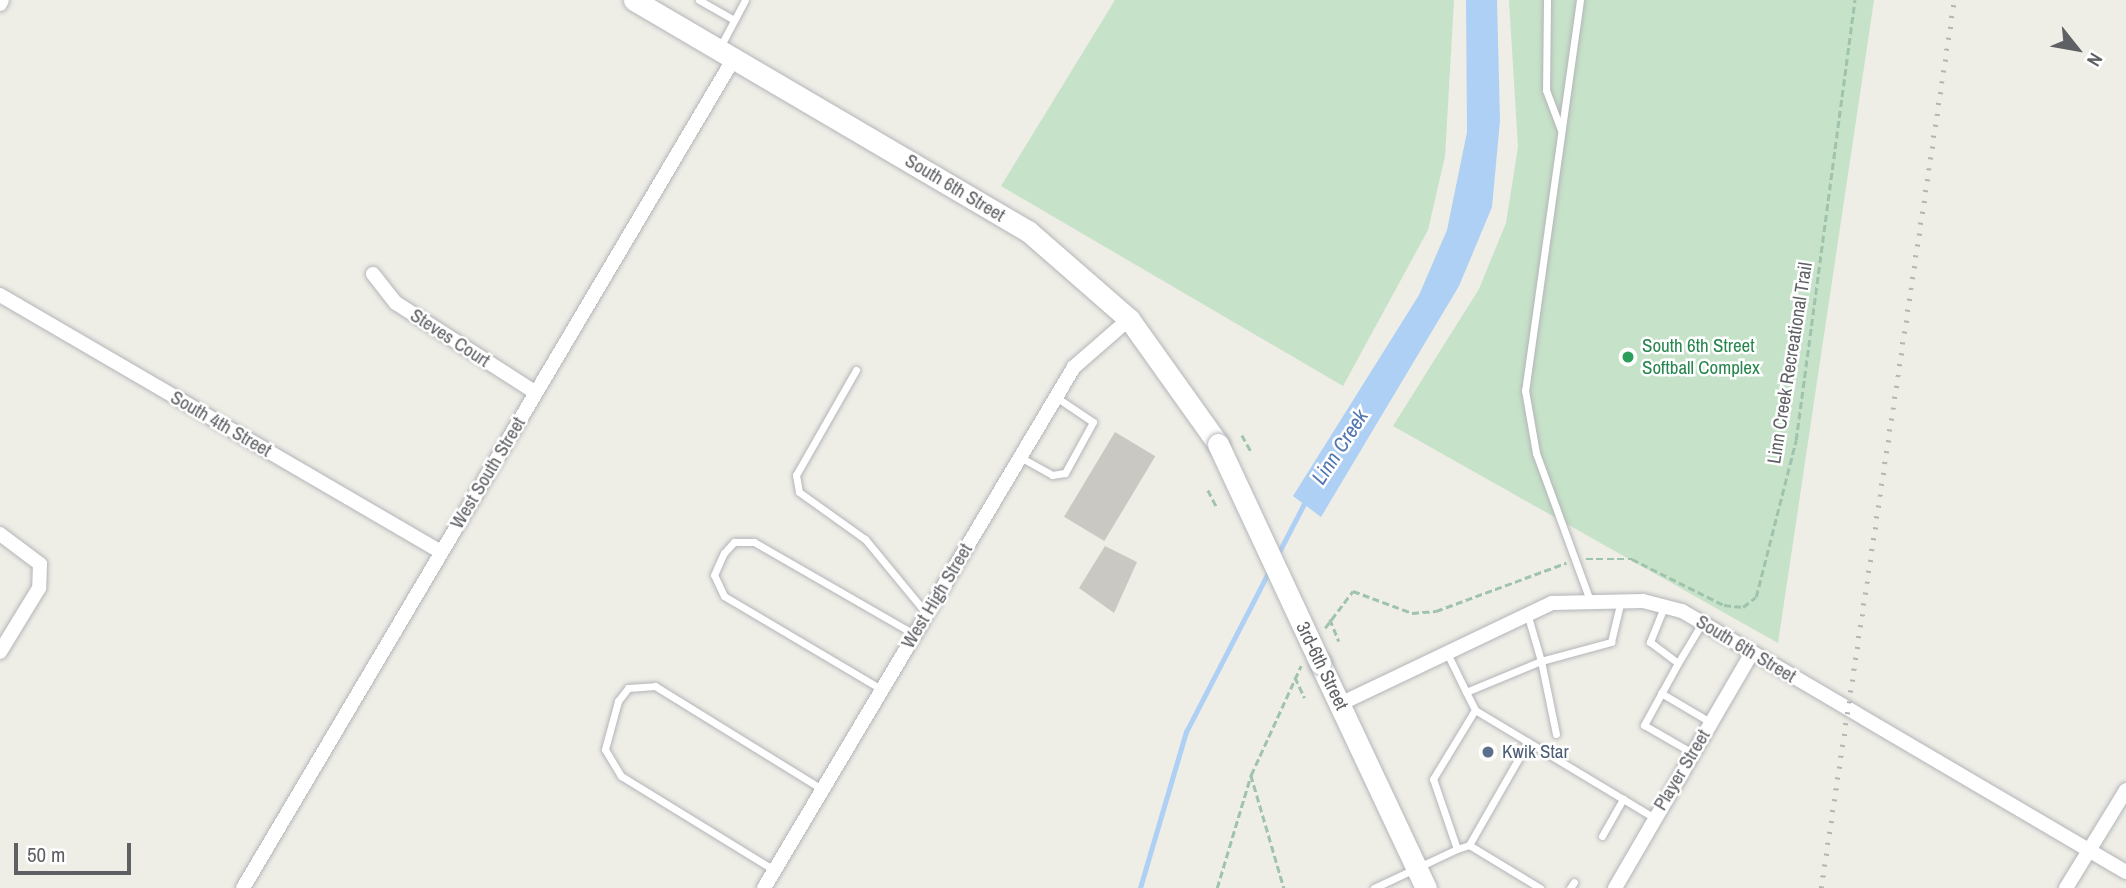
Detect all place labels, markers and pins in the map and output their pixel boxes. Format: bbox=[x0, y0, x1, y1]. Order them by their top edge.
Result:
place label: South 6th Street Softball Complex bbox=[1642, 335, 1760, 379]
marker: South 6th Street Softball Complex bbox=[1620, 349, 1636, 365]
place label: Kwik Star bbox=[1502, 741, 1569, 763]
marker: Kwik Star bbox=[1480, 744, 1496, 760]

